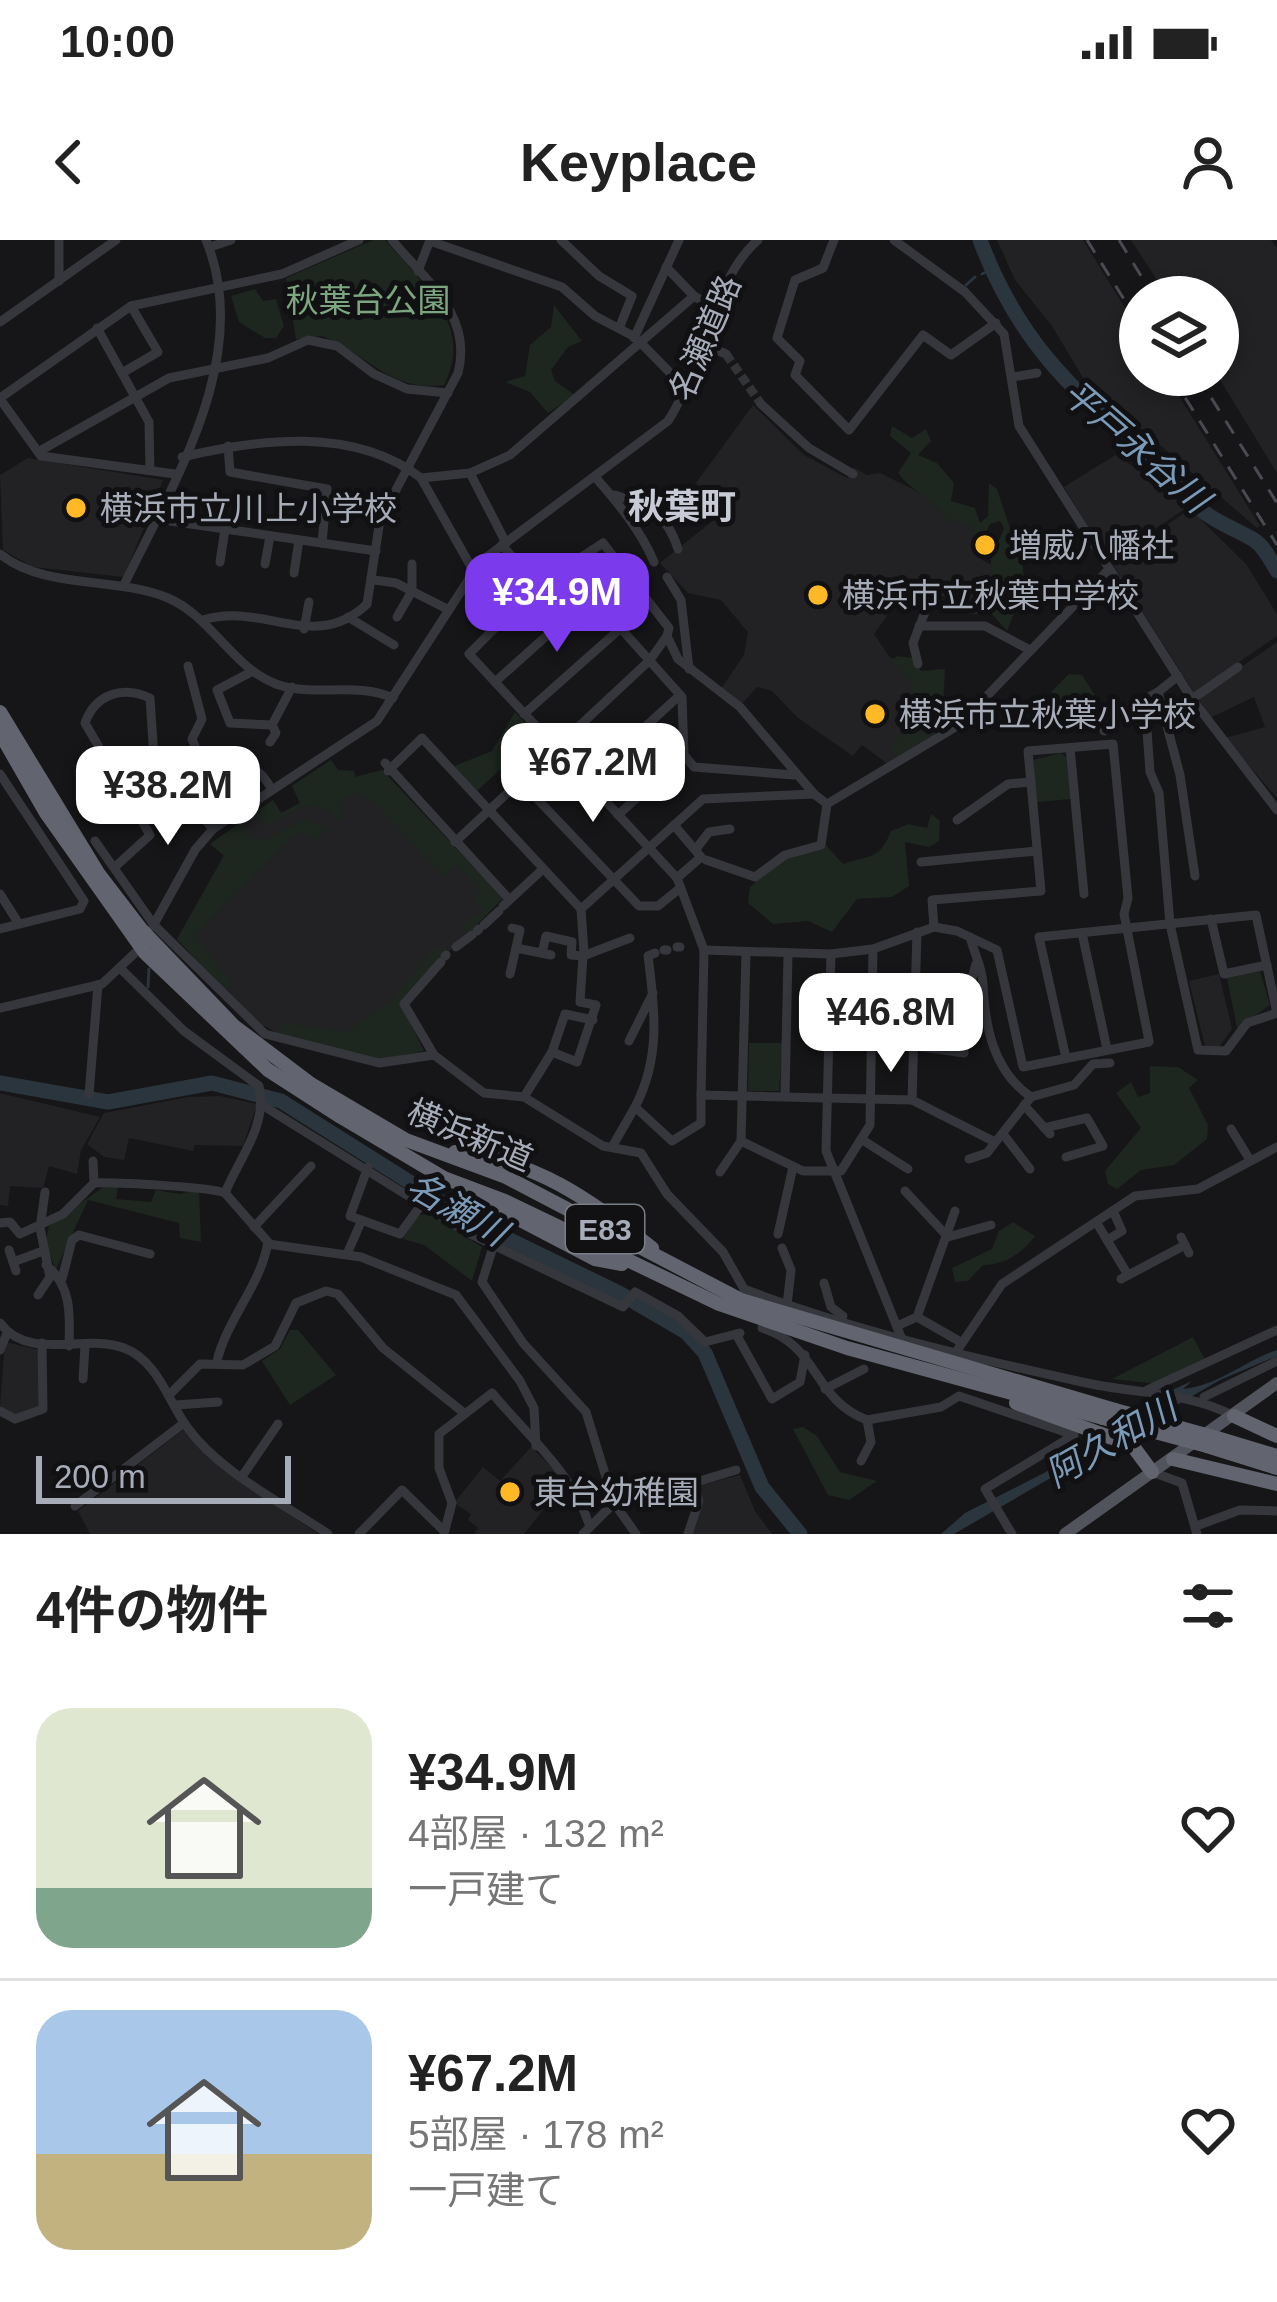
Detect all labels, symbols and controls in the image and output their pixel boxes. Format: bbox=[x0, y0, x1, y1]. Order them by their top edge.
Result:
text: 10:00 bbox=[60, 16, 175, 67]
icon: back bbox=[36, 129, 102, 195]
icon: person bbox=[1175, 129, 1241, 195]
text: Keyplace bbox=[520, 132, 757, 192]
street label: 名瀬道路 bbox=[662, 270, 748, 406]
map controls bbox=[1119, 276, 1239, 396]
button: layers bbox=[1119, 276, 1239, 396]
park label: 秋葉台公園 bbox=[286, 282, 451, 319]
water label: 平戸永谷川 bbox=[1055, 371, 1220, 523]
district label: 秋葉町 bbox=[628, 486, 736, 527]
place label: 横浜市立川上小学校 bbox=[100, 490, 397, 527]
marker: 横浜市立川上小学校 bbox=[63, 495, 89, 521]
place label: 増威八幡社 bbox=[1009, 527, 1174, 564]
marker: 増威八幡社 bbox=[972, 532, 998, 558]
pin: ¥34.9M bbox=[459, 553, 655, 655]
text: ¥34.9M bbox=[492, 570, 622, 613]
place label: 横浜市立秋葉中学校 bbox=[842, 577, 1139, 614]
marker: 横浜市立秋葉中学校 bbox=[805, 582, 831, 608]
place label: 横浜市立秋葉小学校 bbox=[899, 696, 1196, 733]
marker: 横浜市立秋葉小学校 bbox=[862, 701, 888, 727]
pin: ¥67.2M bbox=[495, 723, 691, 825]
text: ¥67.2M bbox=[528, 740, 658, 783]
pin: ¥38.2M bbox=[70, 746, 266, 848]
text: ¥38.2M bbox=[103, 763, 233, 806]
pin: ¥46.8M bbox=[793, 973, 989, 1075]
text: ¥46.8M bbox=[826, 990, 956, 1033]
street label: 横浜新道 bbox=[402, 1092, 538, 1178]
water label: 名瀬川 bbox=[400, 1164, 517, 1256]
road number: E83 bbox=[566, 1205, 644, 1253]
water label: 阿久和川 bbox=[1038, 1385, 1187, 1495]
scale bar bbox=[36, 1450, 291, 1503]
text: 200 m bbox=[54, 1458, 146, 1495]
place label: 東台幼稚園 bbox=[534, 1474, 699, 1511]
marker: 東台幼稚園 bbox=[497, 1479, 523, 1505]
icon: filters bbox=[1175, 1573, 1241, 1639]
text: 4件の物件 bbox=[36, 1582, 268, 1639]
text: ¥34.9M bbox=[408, 1744, 578, 1801]
icon: home bbox=[132, 1756, 276, 1900]
icon: heart bbox=[1175, 1795, 1241, 1861]
text: 4部屋 · 132 m² bbox=[408, 1812, 664, 1855]
text: 一戸建て bbox=[408, 1868, 564, 1911]
text: ¥67.2M bbox=[408, 2045, 578, 2102]
icon: home bbox=[132, 2058, 276, 2202]
icon: heart bbox=[1175, 2097, 1241, 2163]
text: 5部屋 · 178 m² bbox=[408, 2113, 664, 2156]
text: 一戸建て bbox=[408, 2169, 564, 2212]

